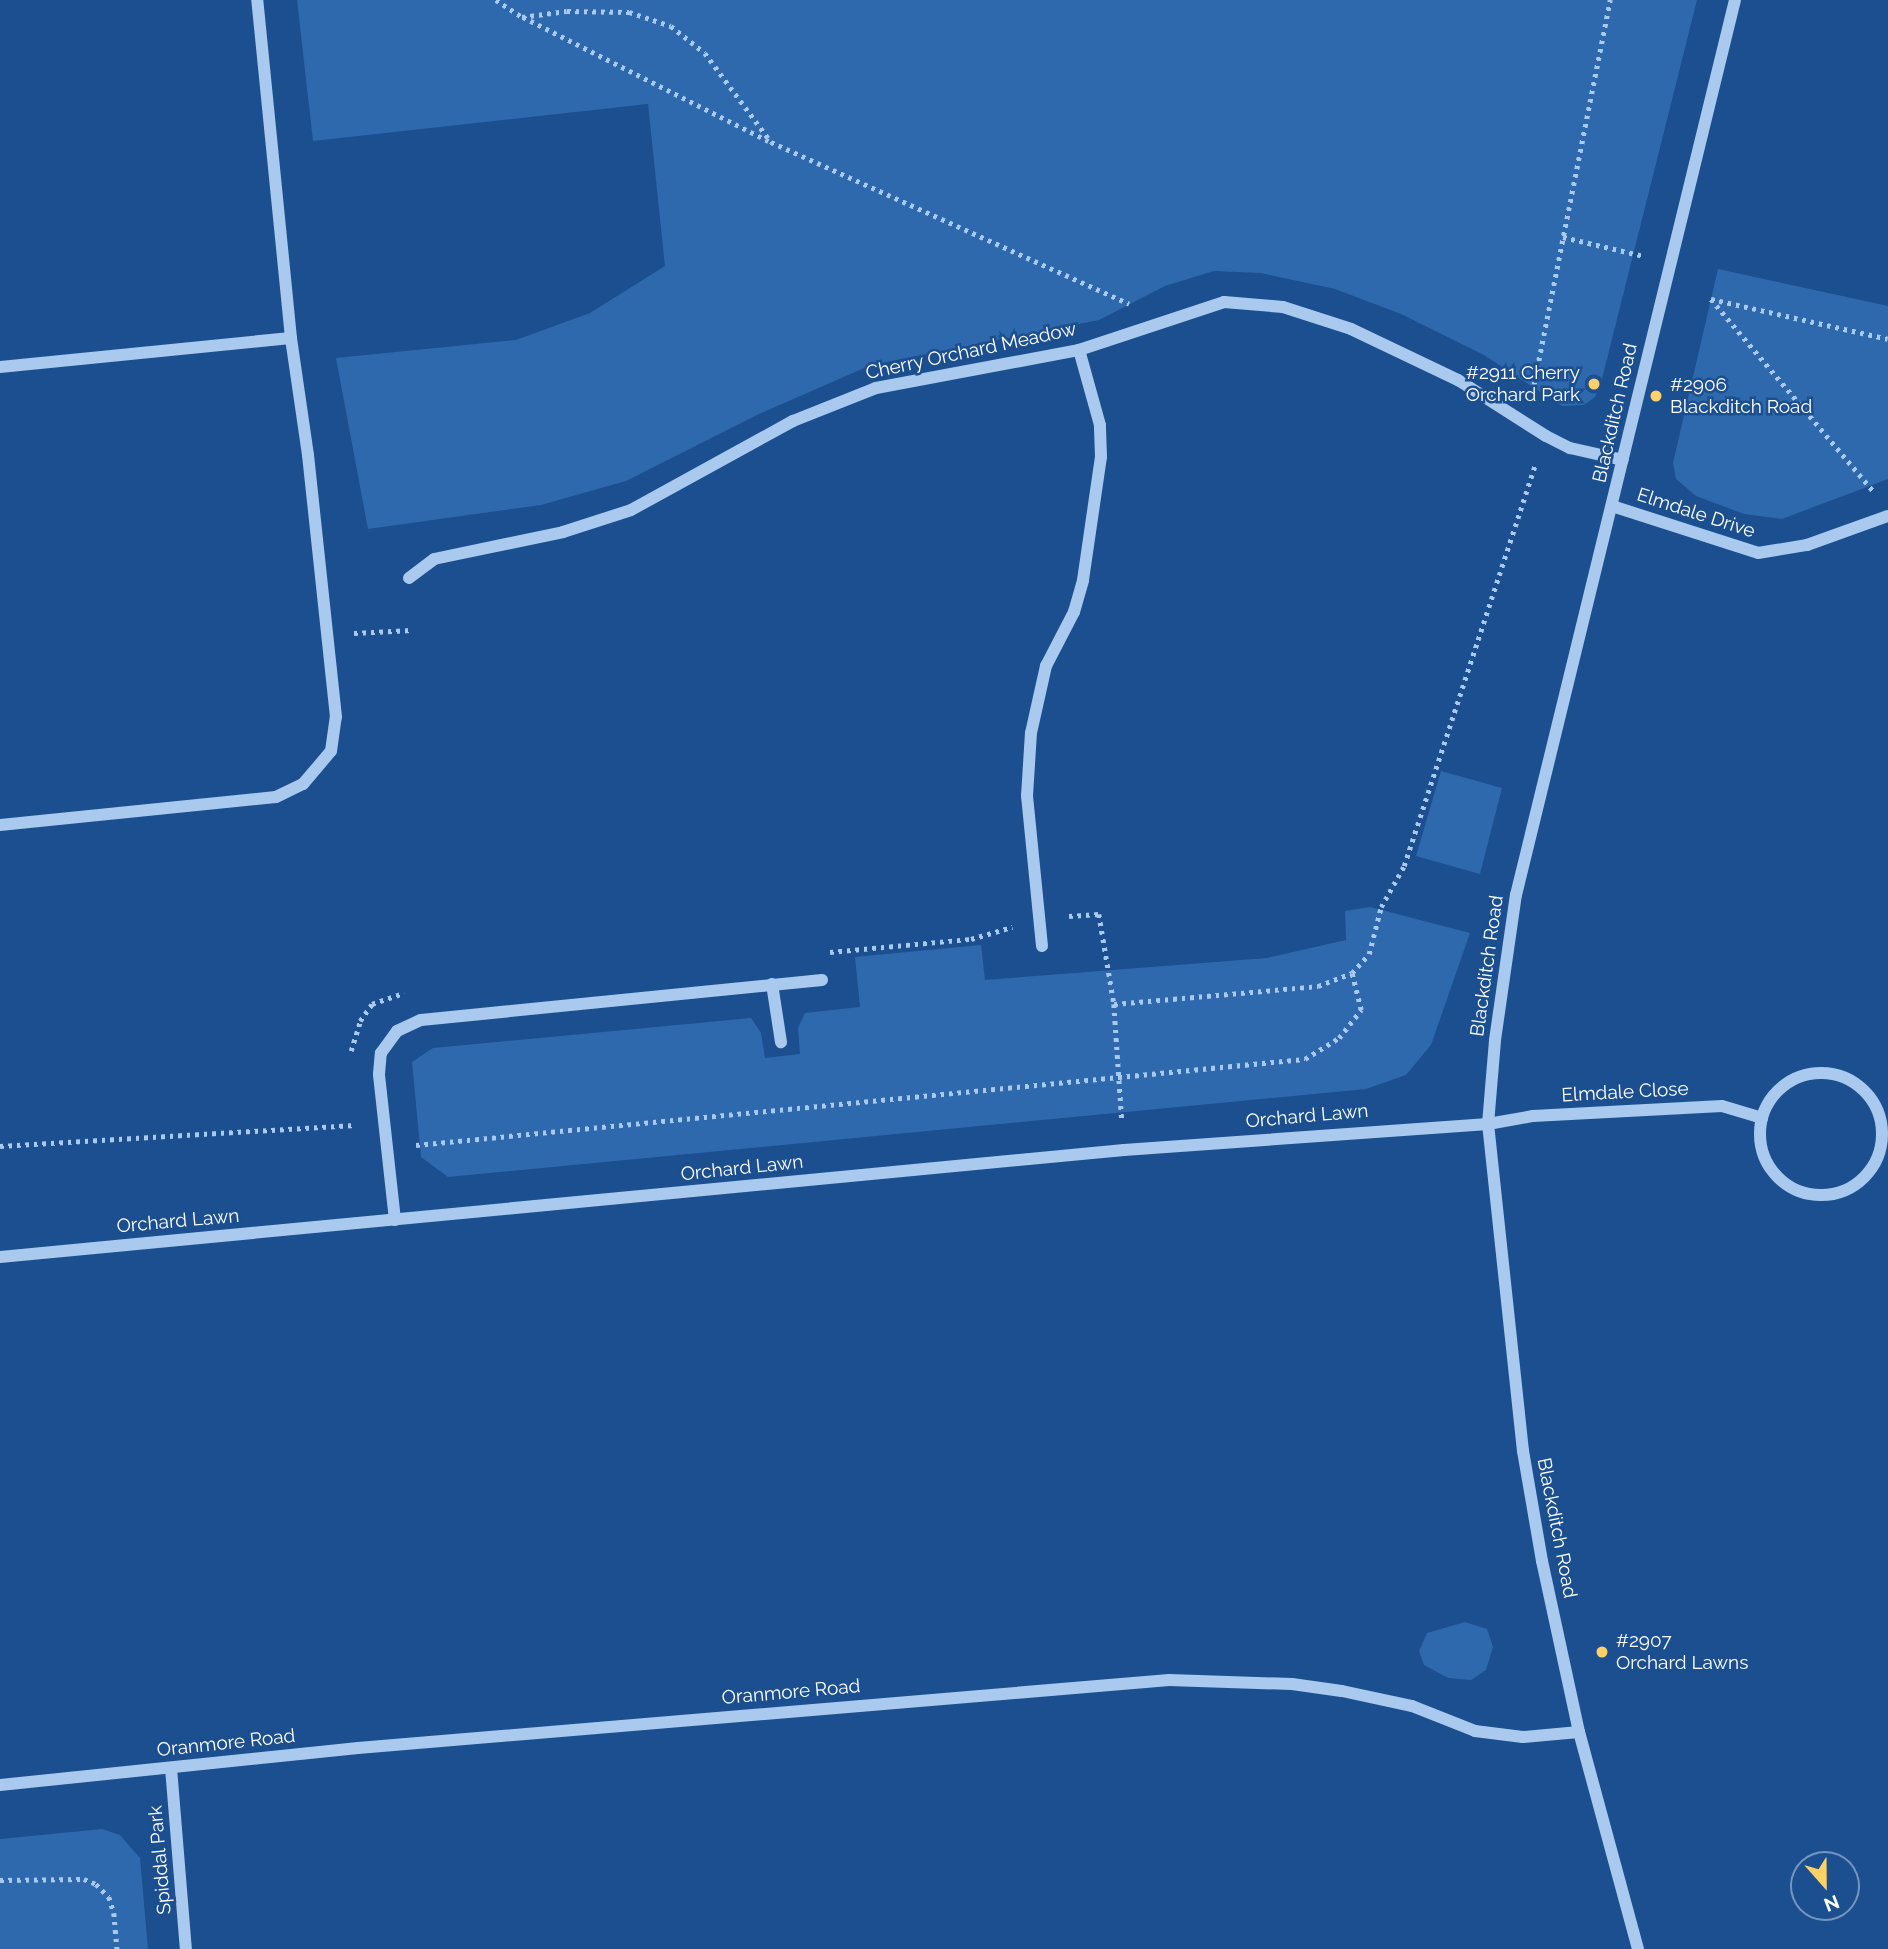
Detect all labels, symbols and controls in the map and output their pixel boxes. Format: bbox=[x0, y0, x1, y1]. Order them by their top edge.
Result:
street label: Cherry Orchard Meadow bbox=[863, 317, 1079, 385]
street label: Blackditch Road bbox=[1588, 341, 1642, 485]
place label: #2911 Cherry Orchard Park bbox=[1466, 362, 1580, 406]
place label: #2906 Blackditch Road bbox=[1670, 374, 1812, 418]
marker: #2911 Cherry Orchard Park bbox=[1586, 376, 1602, 392]
marker: #2906 Blackditch Road bbox=[1648, 388, 1664, 404]
street label: Elmdale Drive bbox=[1634, 483, 1758, 543]
street label: Blackditch Road bbox=[1466, 894, 1508, 1038]
street label: Elmdale Close bbox=[1561, 1077, 1689, 1107]
street label: Orchard Lawn bbox=[1245, 1099, 1369, 1133]
street label: Orchard Lawn bbox=[680, 1150, 804, 1186]
street label: Orchard Lawn bbox=[116, 1204, 240, 1238]
street label: Blackditch Road bbox=[1532, 1456, 1582, 1600]
place label: #2907 Orchard Lawns bbox=[1616, 1630, 1748, 1674]
marker: #2907 Orchard Lawns bbox=[1594, 1644, 1610, 1660]
street label: Oranmore Road bbox=[721, 1675, 861, 1709]
street label: Oranmore Road bbox=[156, 1724, 296, 1762]
street label: Spiddal Park bbox=[144, 1804, 176, 1916]
north arrow bbox=[1790, 1851, 1860, 1921]
text: N bbox=[1821, 1891, 1843, 1917]

